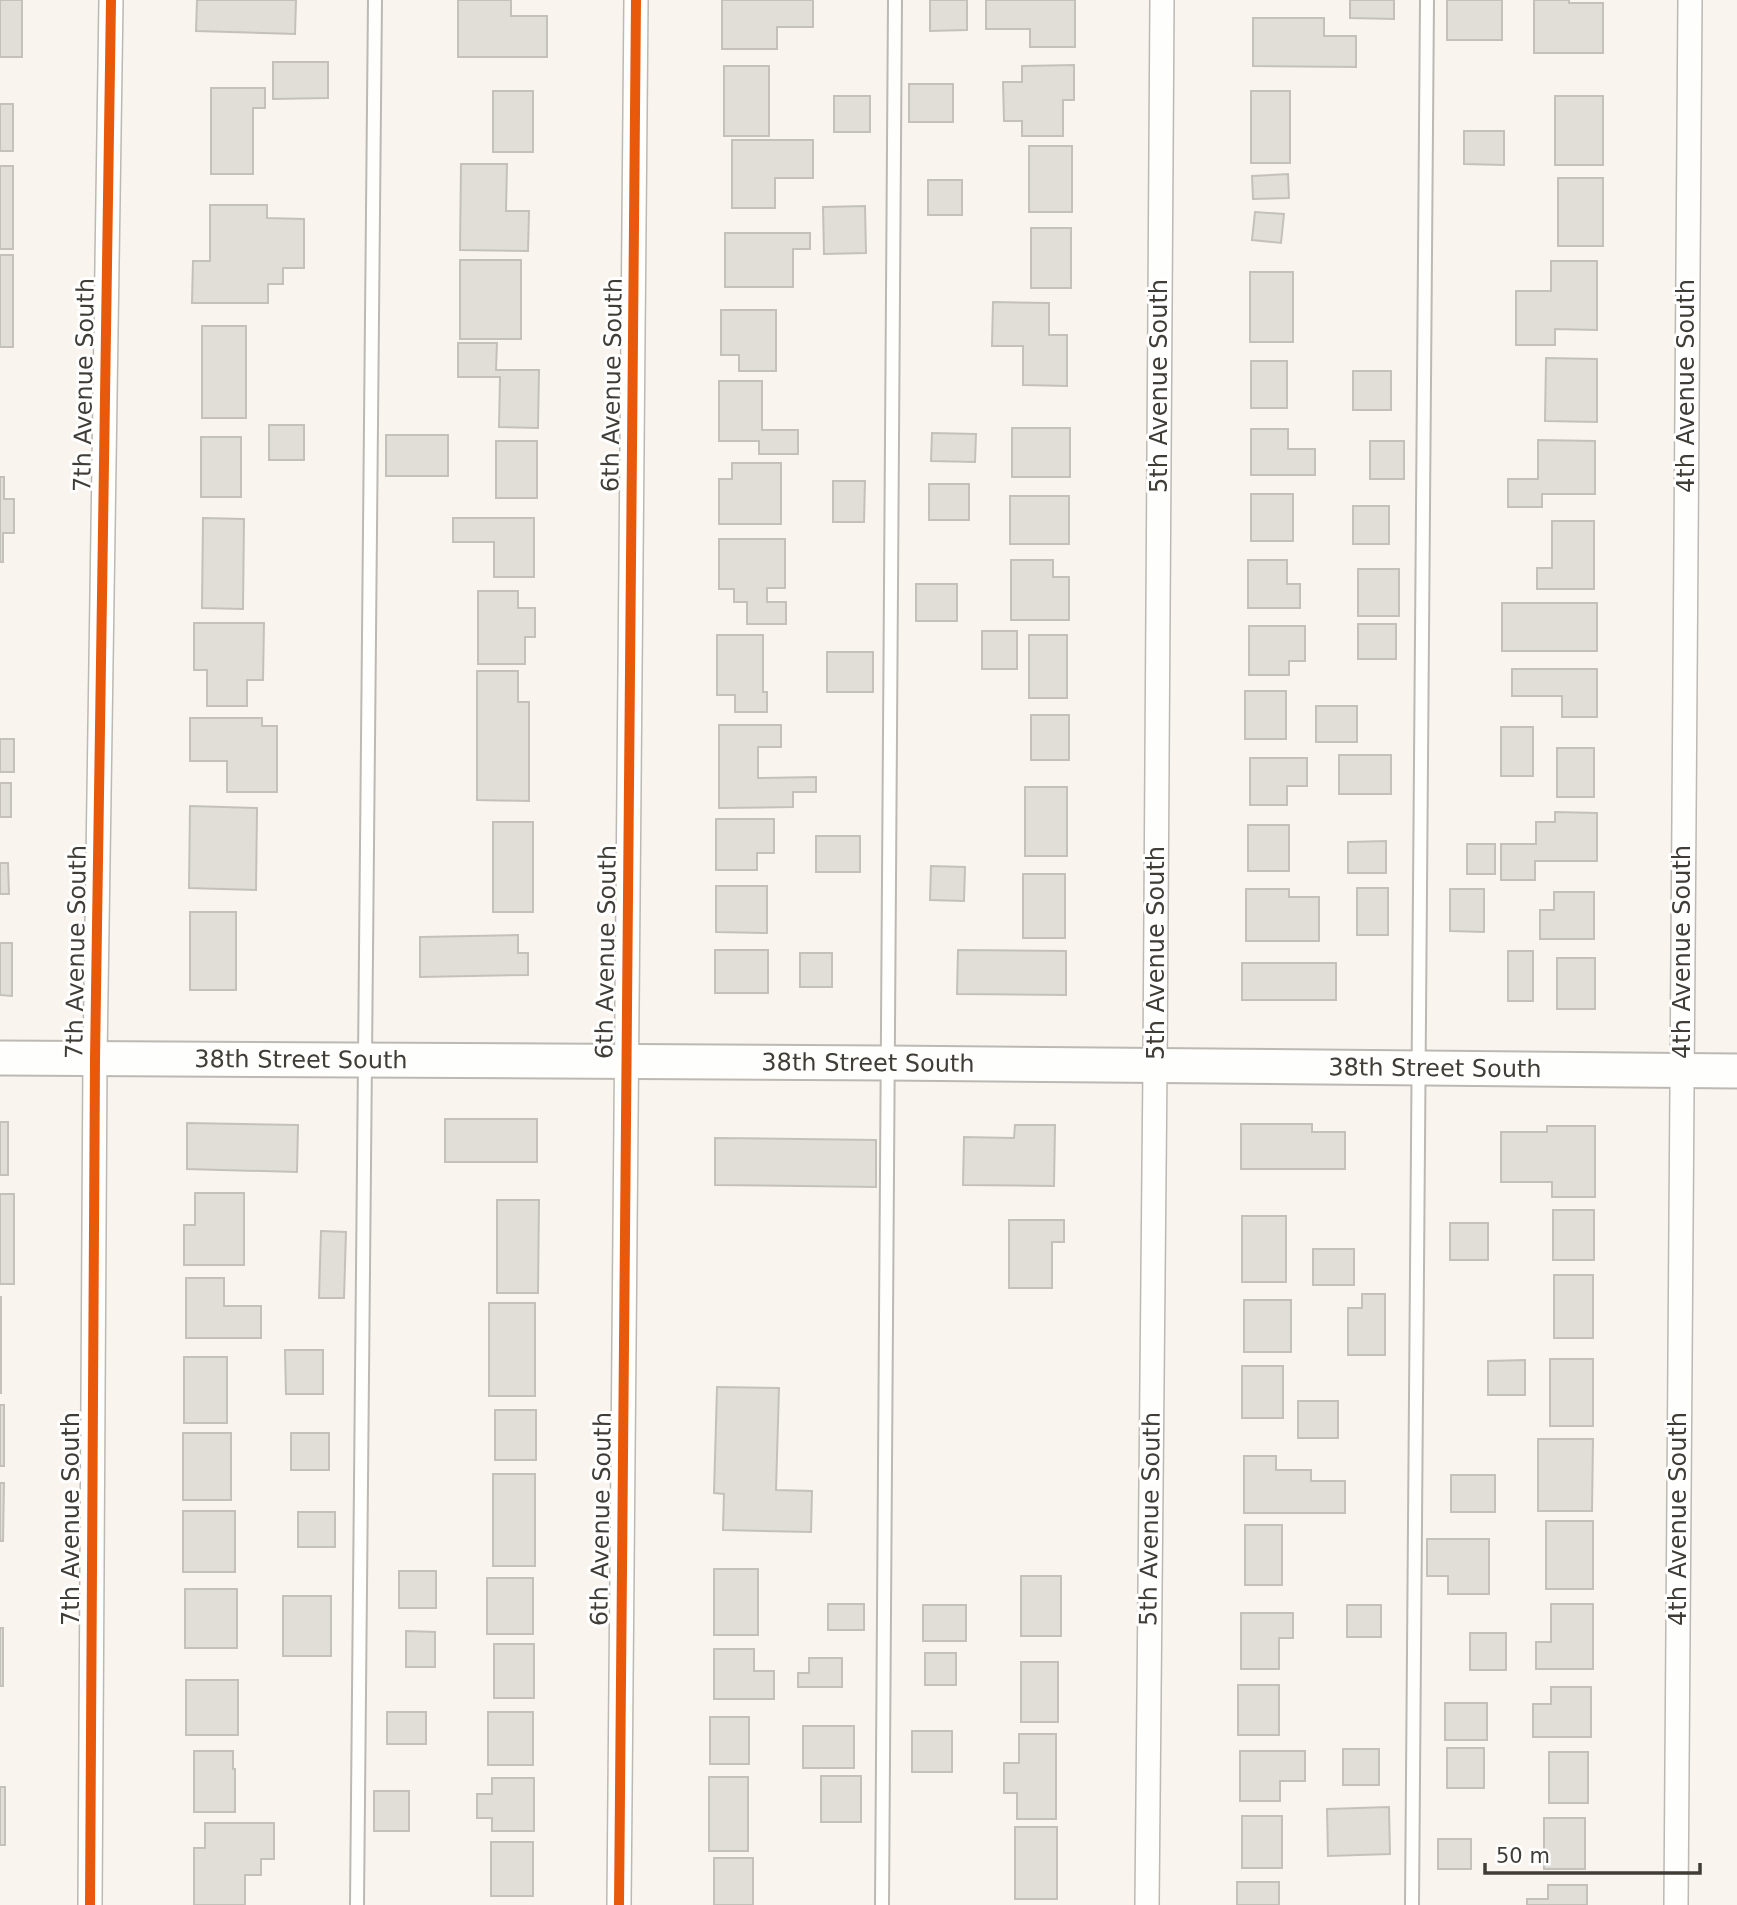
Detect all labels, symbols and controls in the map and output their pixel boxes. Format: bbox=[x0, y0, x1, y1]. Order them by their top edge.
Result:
street label: 7th Avenue South bbox=[68, 278, 100, 492]
street label: 6th Avenue South bbox=[596, 278, 628, 492]
street label: 5th Avenue South bbox=[1145, 279, 1173, 493]
street label: 4th Avenue South bbox=[1672, 279, 1700, 493]
street label: 7th Avenue South bbox=[60, 845, 92, 1059]
street label: 6th Avenue South bbox=[590, 845, 622, 1059]
street label: 4th Avenue South bbox=[1668, 845, 1696, 1059]
street label: 5th Avenue South bbox=[1142, 846, 1170, 1060]
street label: 38th Street South bbox=[194, 1045, 408, 1074]
street label: 38th Street South bbox=[761, 1048, 975, 1078]
street label: 38th Street South bbox=[1328, 1053, 1542, 1083]
street label: 7th Avenue South bbox=[57, 1412, 85, 1626]
street label: 6th Avenue South bbox=[585, 1412, 617, 1626]
street label: 5th Avenue South bbox=[1134, 1412, 1166, 1626]
street label: 4th Avenue South bbox=[1664, 1412, 1692, 1626]
scale bar bbox=[1485, 1832, 1700, 1876]
text: 50 m bbox=[1496, 1844, 1550, 1868]

